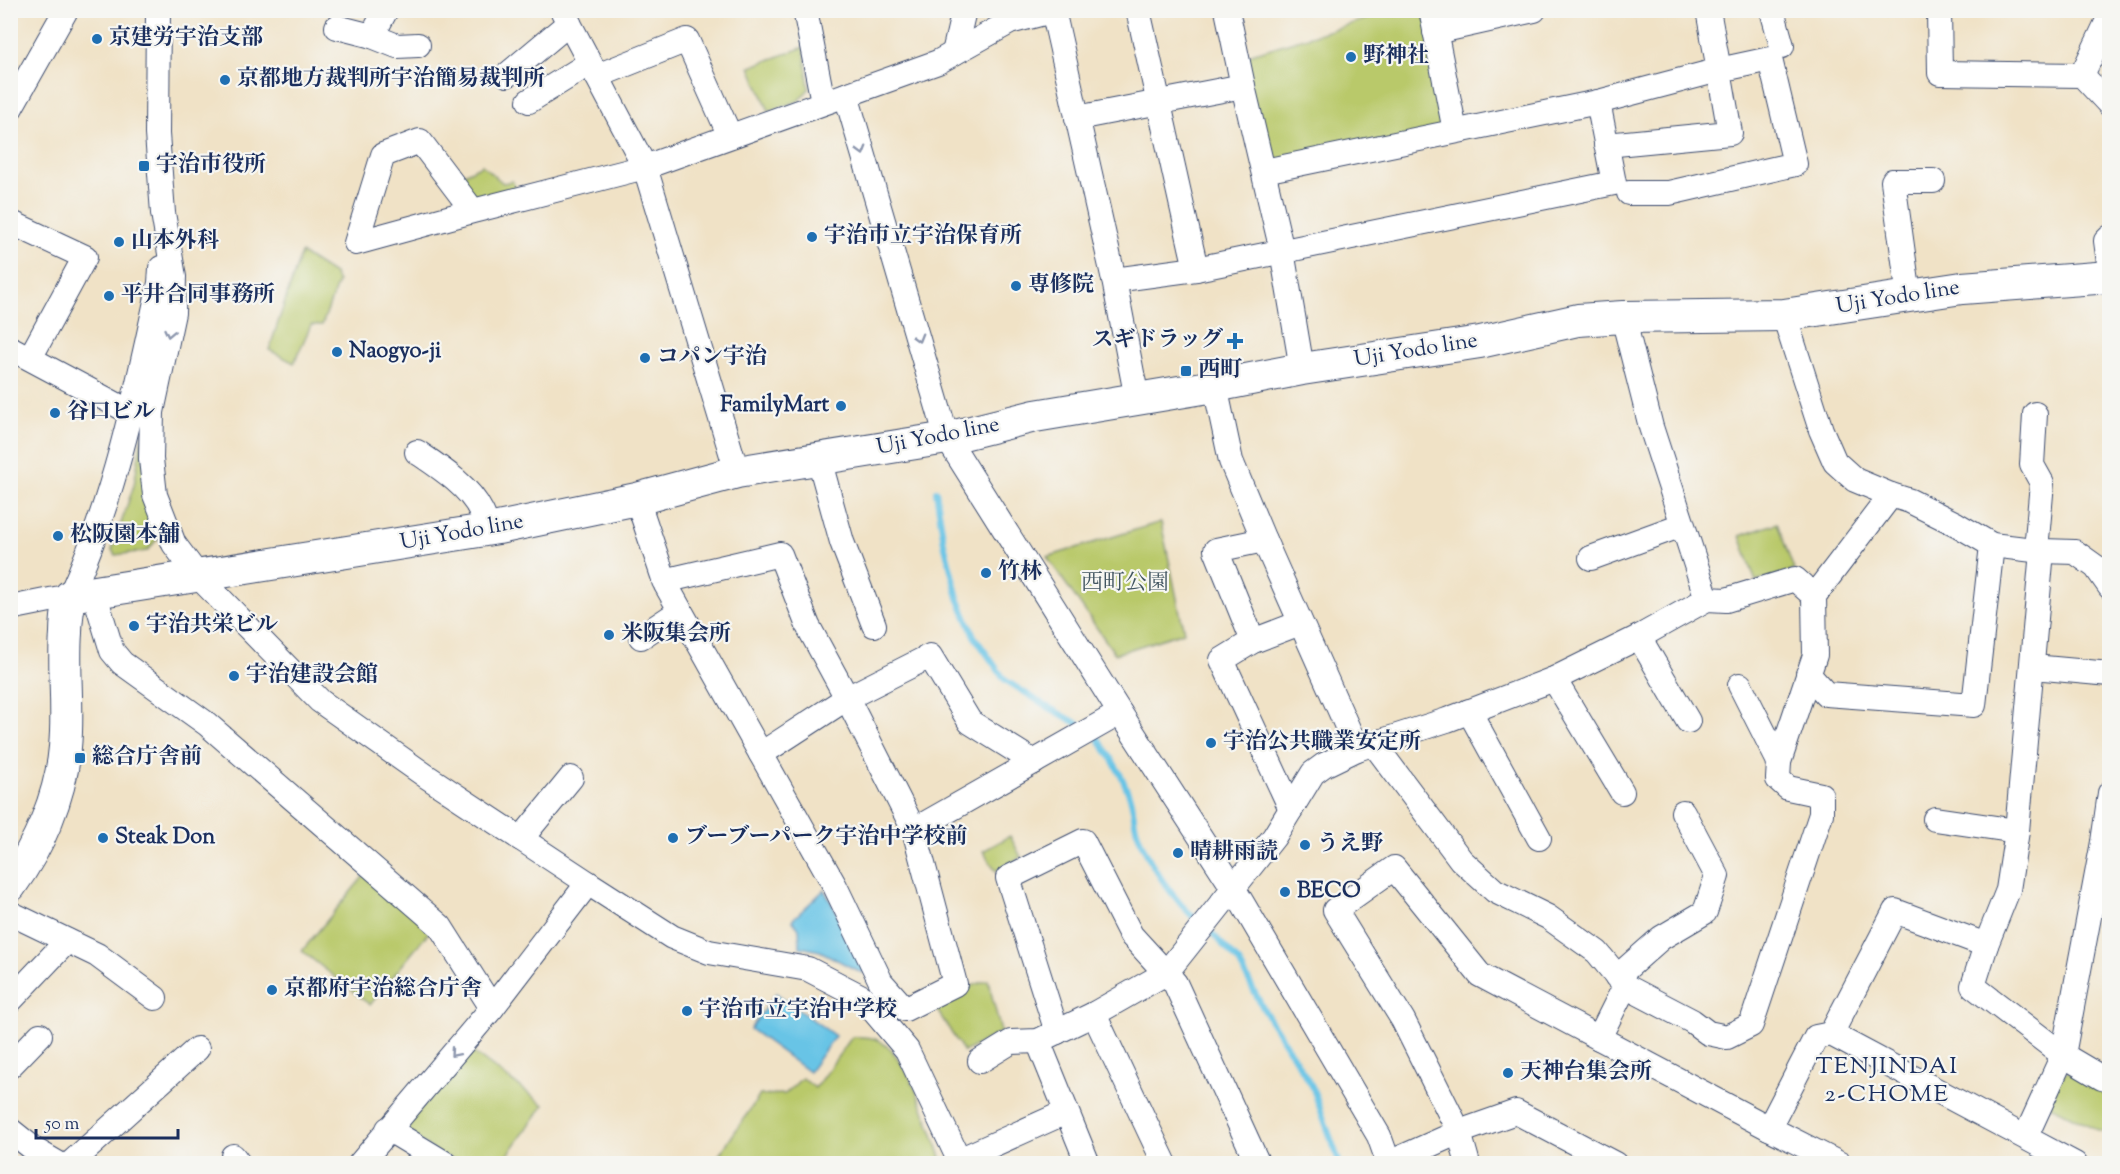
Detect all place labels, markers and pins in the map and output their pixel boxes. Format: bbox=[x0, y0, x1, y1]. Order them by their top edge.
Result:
place label: 京建労宇治支部 bbox=[109, 23, 263, 55]
marker: 京建労宇治支部 bbox=[90, 32, 104, 46]
place label: 野神社 bbox=[1363, 41, 1429, 73]
marker: 野神社 bbox=[1344, 50, 1358, 64]
place label: 京都地方裁判所宇治簡易裁判所 bbox=[237, 64, 545, 96]
marker: 京都地方裁判所宇治簡易裁判所 bbox=[218, 73, 232, 87]
place label: 宇治市役所 bbox=[156, 150, 266, 182]
marker: 宇治市役所 bbox=[137, 159, 151, 173]
place label: 宇治市立宇治保育所 bbox=[824, 221, 1022, 253]
place label: 山本外科 bbox=[131, 226, 219, 258]
marker: 宇治市立宇治保育所 bbox=[805, 230, 819, 244]
marker: 山本外科 bbox=[112, 235, 126, 249]
place label: 専修院 bbox=[1028, 270, 1094, 302]
marker: 専修院 bbox=[1009, 279, 1023, 293]
place label: 平井合同事務所 bbox=[121, 280, 275, 312]
marker: 平井合同事務所 bbox=[102, 289, 116, 303]
place label: スギドラッグ bbox=[1091, 325, 1223, 357]
marker: スギドラッグ bbox=[1228, 334, 1242, 348]
place label: Naogyo-ji bbox=[349, 336, 442, 368]
place label: コパン宇治 bbox=[657, 342, 767, 374]
marker: Naogyo-ji bbox=[330, 345, 344, 359]
marker: コパン宇治 bbox=[638, 351, 652, 365]
place label: 西町 bbox=[1198, 355, 1242, 387]
marker: 西町 bbox=[1179, 364, 1193, 378]
place label: FamilyMart bbox=[720, 390, 829, 422]
place label: 谷口ビル bbox=[67, 397, 155, 429]
marker: FamilyMart bbox=[834, 399, 848, 413]
marker: 谷口ビル bbox=[48, 406, 62, 420]
place label: 松阪園本舗 bbox=[70, 520, 180, 552]
marker: 松阪園本舗 bbox=[51, 529, 65, 543]
place label: 竹林 bbox=[998, 557, 1042, 589]
marker: 竹林 bbox=[979, 566, 993, 580]
place label: 宇治共栄ビル bbox=[146, 610, 278, 642]
marker: 宇治共栄ビル bbox=[127, 619, 141, 633]
place label: 米阪集会所 bbox=[621, 619, 731, 651]
marker: 米阪集会所 bbox=[602, 628, 616, 642]
place label: 宇治建設会館 bbox=[246, 660, 378, 692]
marker: 宇治建設会館 bbox=[227, 669, 241, 683]
place label: 宇治公共職業安定所 bbox=[1223, 727, 1421, 759]
marker: 宇治公共職業安定所 bbox=[1204, 736, 1218, 750]
place label: 総合庁舎前 bbox=[92, 742, 202, 774]
marker: 総合庁舎前 bbox=[73, 751, 87, 765]
place label: Steak Don bbox=[115, 822, 215, 854]
place label: ブーブーパーク宇治中学校前 bbox=[685, 822, 967, 854]
place label: うえ野 bbox=[1317, 829, 1384, 861]
marker: Steak Don bbox=[96, 831, 110, 845]
marker: ブーブーパーク宇治中学校前 bbox=[666, 831, 680, 845]
place label: 晴耕雨読 bbox=[1190, 837, 1278, 869]
marker: うえ野 bbox=[1298, 838, 1312, 852]
marker: 晴耕雨読 bbox=[1171, 846, 1185, 860]
place label: BECO bbox=[1297, 876, 1361, 908]
marker: BECO bbox=[1278, 885, 1292, 899]
place label: 京都府宇治総合庁舎 bbox=[284, 974, 482, 1006]
marker: 京都府宇治総合庁舎 bbox=[265, 983, 279, 997]
place label: 宇治市立宇治中学校 bbox=[699, 995, 897, 1027]
marker: 宇治市立宇治中学校 bbox=[680, 1004, 694, 1018]
place label: 天神台集会所 bbox=[1520, 1057, 1652, 1089]
marker: 天神台集会所 bbox=[1501, 1066, 1515, 1080]

